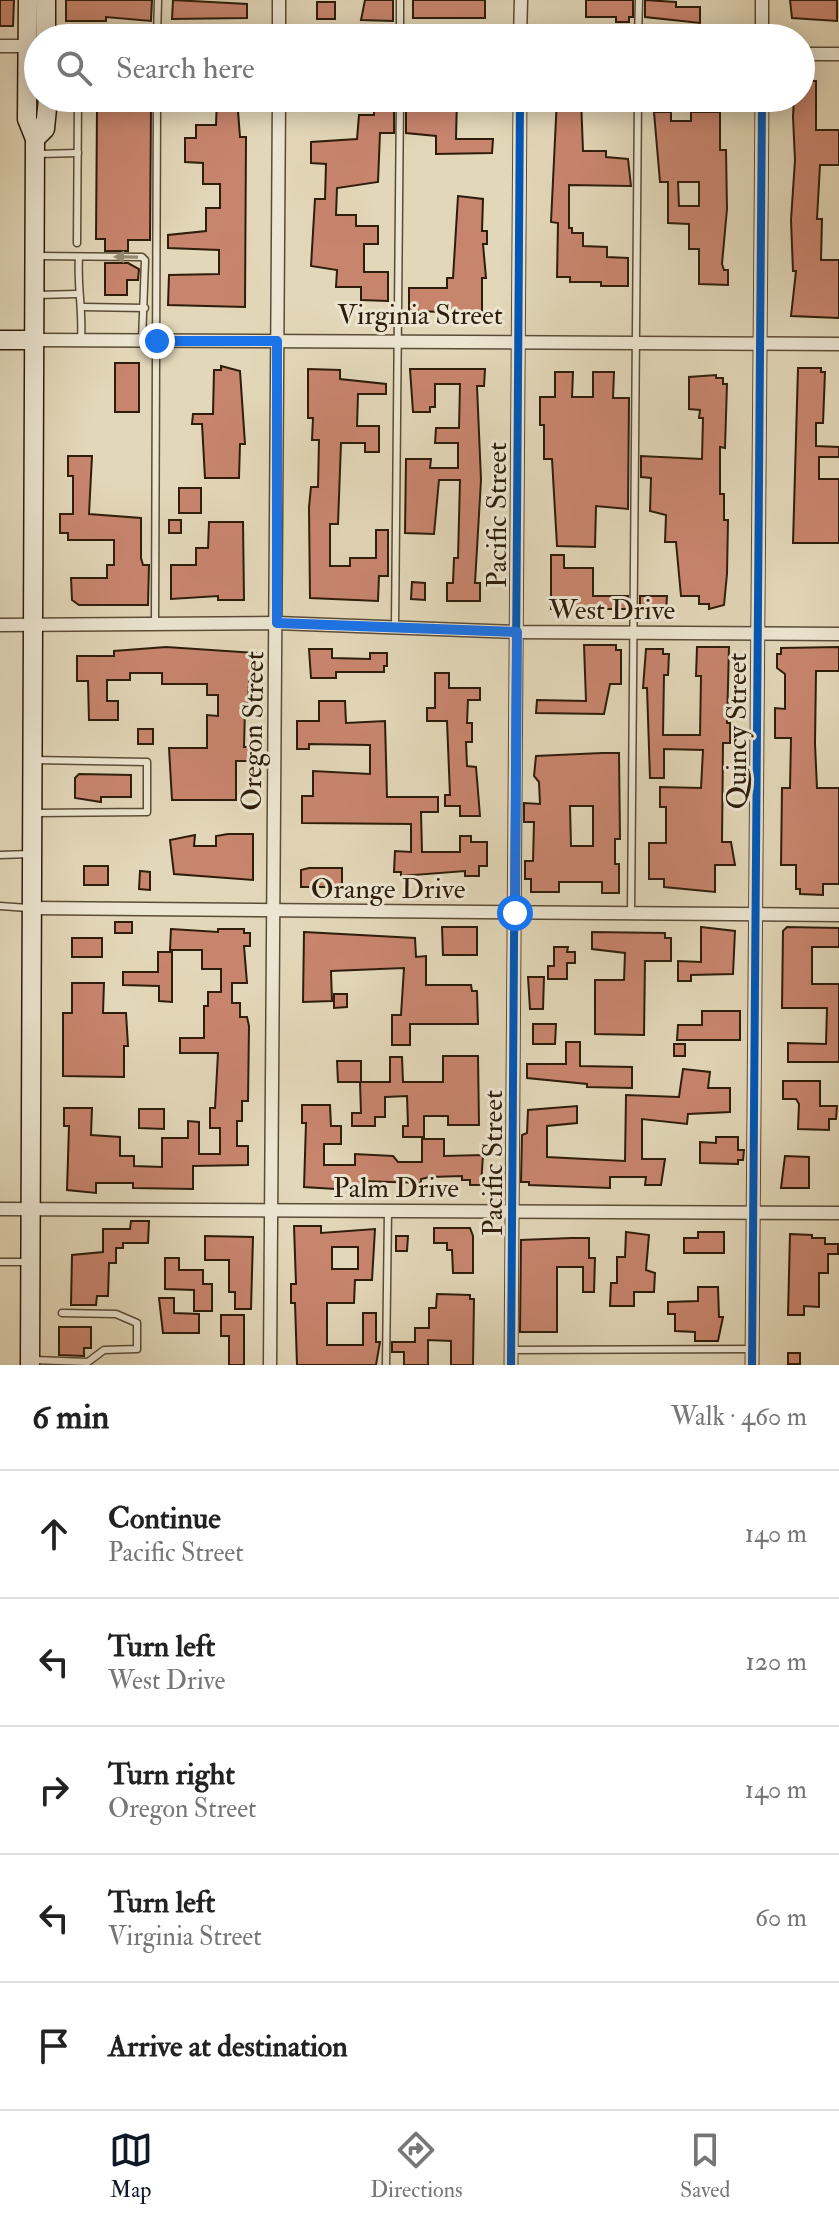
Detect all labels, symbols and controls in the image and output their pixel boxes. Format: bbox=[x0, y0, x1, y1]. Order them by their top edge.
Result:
search box bbox=[24, 24, 815, 112]
icon: search bbox=[52, 46, 96, 90]
text: Search here bbox=[116, 50, 255, 87]
one-way arrow bbox=[113, 251, 138, 263]
street label: Virginia Street bbox=[337, 298, 503, 333]
route end bbox=[139, 323, 175, 359]
street label: Pacific Street bbox=[480, 442, 515, 588]
street label: West Drive bbox=[548, 593, 675, 628]
street label: Oregon Street bbox=[235, 651, 272, 811]
street label: Quincy Street bbox=[720, 653, 755, 809]
street label: Orange Drive bbox=[311, 872, 466, 907]
route start bbox=[497, 895, 533, 931]
street label: Pacific Street bbox=[476, 1090, 511, 1236]
street label: Palm Drive bbox=[333, 1171, 459, 1206]
text: 6 min bbox=[32, 1396, 109, 1439]
text: Walk · 460 m bbox=[671, 1401, 807, 1433]
text: Continue bbox=[108, 1500, 221, 1537]
icon: ahead bbox=[32, 1512, 76, 1556]
text: 140 m bbox=[745, 1518, 807, 1550]
text: Pacific Street bbox=[108, 1537, 244, 1569]
text: Turn left bbox=[108, 1628, 215, 1665]
icon: left bbox=[32, 1640, 76, 1684]
text: 120 m bbox=[746, 1646, 807, 1678]
text: West Drive bbox=[108, 1665, 225, 1697]
text: Turn right bbox=[108, 1756, 235, 1793]
icon: right bbox=[32, 1768, 76, 1812]
text: 140 m bbox=[745, 1774, 807, 1806]
text: Oregon Street bbox=[108, 1793, 257, 1825]
text: Turn left bbox=[108, 1884, 215, 1921]
icon: left bbox=[32, 1896, 76, 1940]
text: 60 m bbox=[755, 1902, 807, 1934]
text: Virginia Street bbox=[108, 1921, 262, 1953]
icon: arrive bbox=[32, 2024, 76, 2068]
text: Arrive at destination bbox=[108, 2028, 348, 2065]
tab: Map bbox=[109, 2128, 153, 2204]
tab: Directions bbox=[370, 2128, 463, 2204]
tab: Saved bbox=[680, 2128, 730, 2204]

